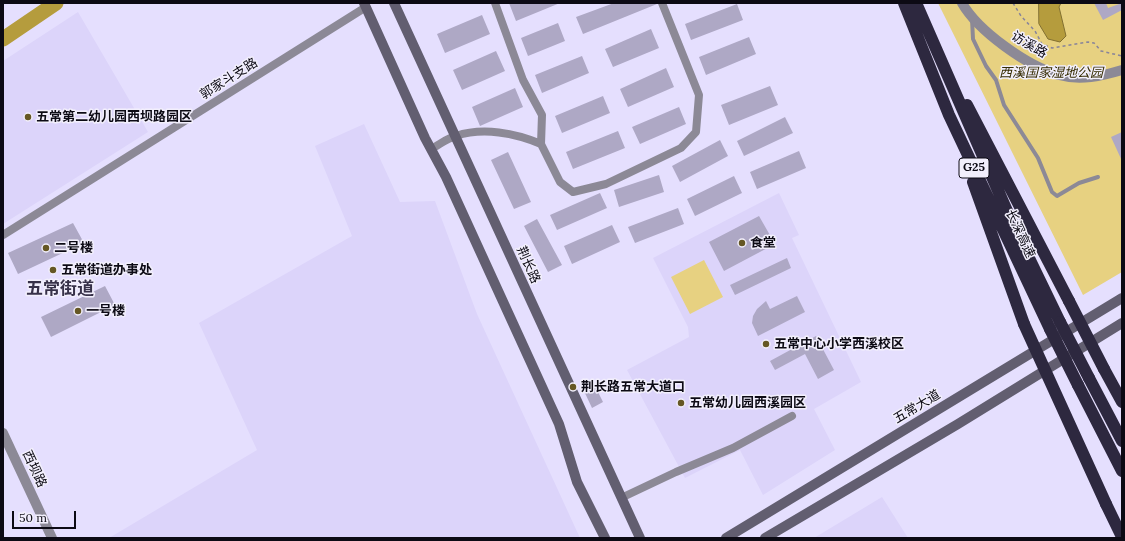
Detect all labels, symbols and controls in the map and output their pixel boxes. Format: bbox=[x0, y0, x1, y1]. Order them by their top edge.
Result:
street label: 访溪路 bbox=[1008, 28, 1050, 62]
street label: 郭家斗支路 bbox=[197, 55, 261, 103]
park label: 西溪国家湿地公园 bbox=[999, 65, 1103, 81]
place label: 五常第二幼儿园西坝路园区 bbox=[36, 109, 192, 125]
marker: 五常第二幼儿园西坝路园区 bbox=[23, 112, 33, 122]
road number: G25 bbox=[959, 158, 989, 178]
street label: 长深高速 bbox=[1002, 207, 1038, 261]
place label: 食堂 bbox=[750, 235, 776, 251]
marker: 食堂 bbox=[737, 238, 747, 248]
place label: 二号楼 bbox=[54, 240, 93, 256]
marker: 二号楼 bbox=[41, 243, 51, 253]
street label: 荆长路 bbox=[513, 244, 543, 286]
place label: 五常街道办事处 bbox=[61, 262, 152, 278]
marker: 五常街道办事处 bbox=[48, 265, 58, 275]
district label: 五常街道 bbox=[26, 279, 94, 299]
place label: 一号楼 bbox=[86, 303, 125, 319]
marker: 一号楼 bbox=[73, 306, 83, 316]
place label: 五常中心小学西溪校区 bbox=[774, 336, 904, 352]
marker: 五常中心小学西溪校区 bbox=[761, 339, 771, 349]
place label: 荆长路五常大道口 bbox=[581, 379, 685, 395]
marker: 荆长路五常大道口 bbox=[568, 382, 578, 392]
street label: 五常大道 bbox=[891, 387, 943, 427]
place label: 五常幼儿园西溪园区 bbox=[689, 395, 806, 411]
marker: 五常幼儿园西溪园区 bbox=[676, 398, 686, 408]
street label: 西坝路 bbox=[19, 448, 49, 490]
scale bar bbox=[14, 503, 78, 529]
text: 50 m bbox=[19, 510, 47, 525]

